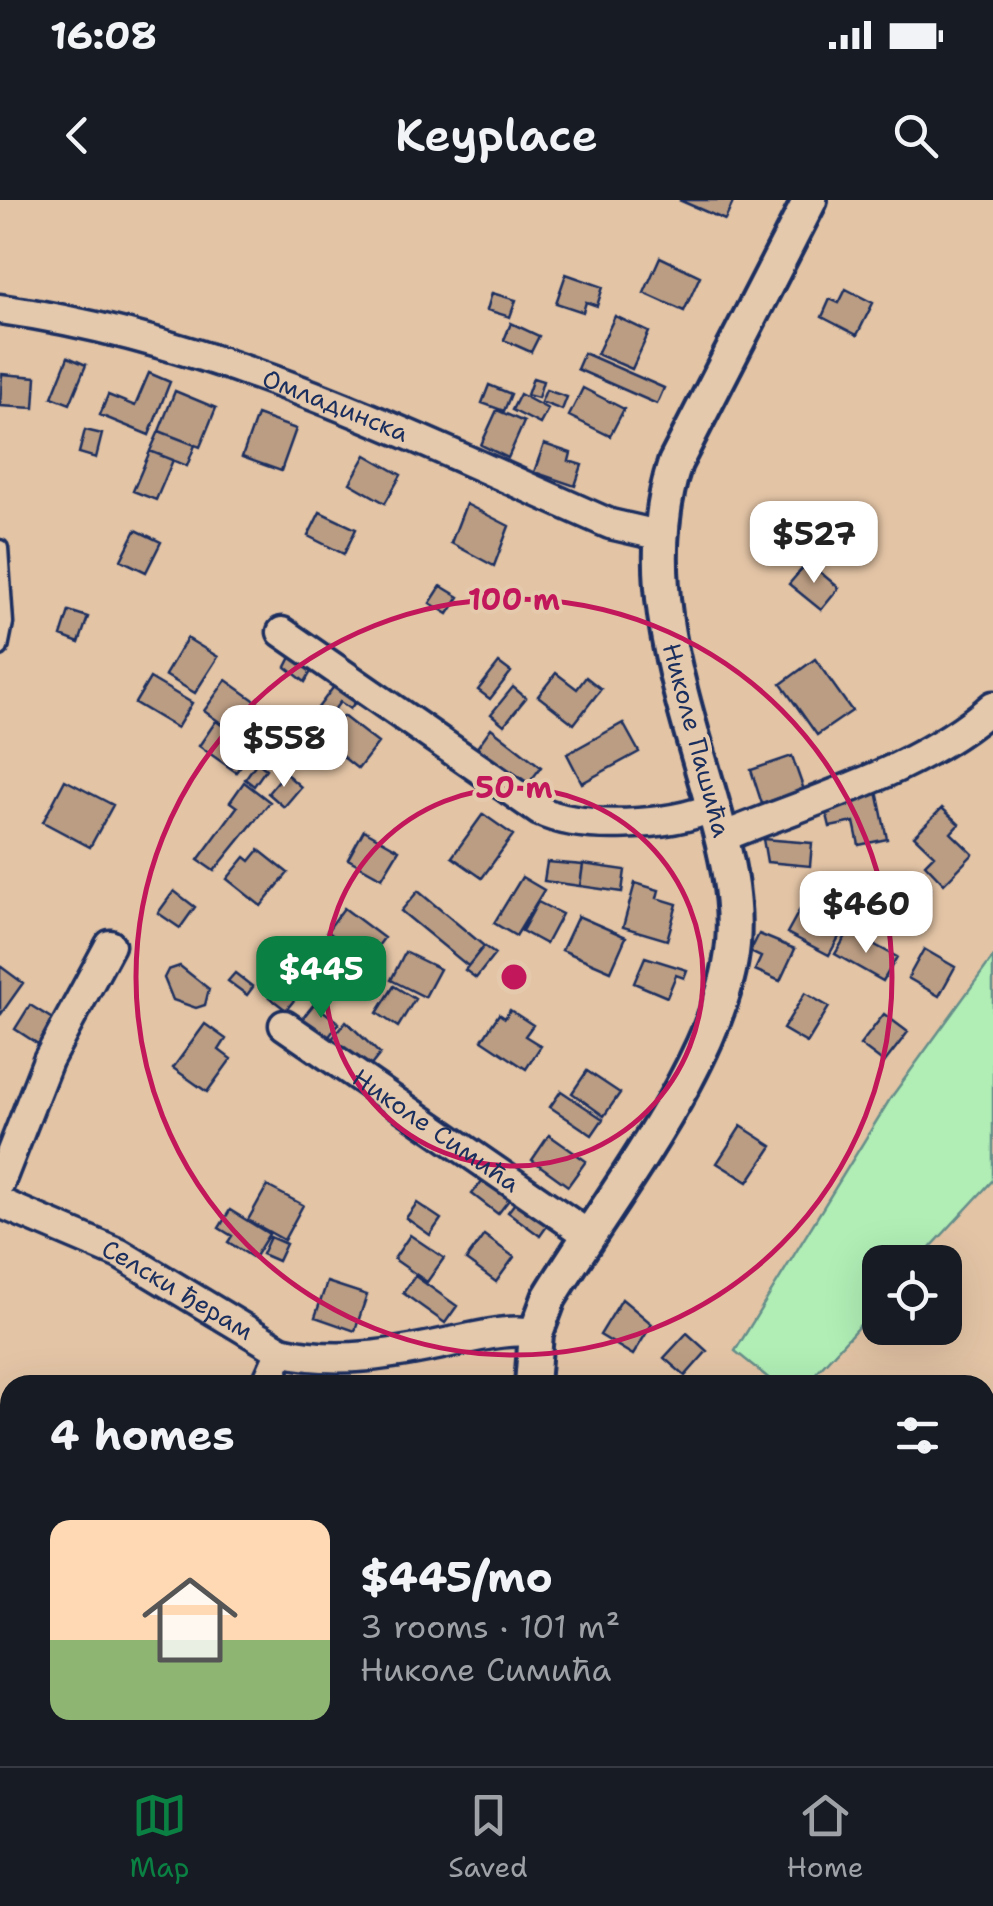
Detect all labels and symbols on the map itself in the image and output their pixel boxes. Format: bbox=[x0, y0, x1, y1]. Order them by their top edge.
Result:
street label: Омладинска bbox=[258, 361, 414, 450]
pin: $527 bbox=[755, 501, 873, 586]
text: 100 m bbox=[468, 579, 560, 620]
street label: Николе Пашића bbox=[655, 639, 739, 841]
pin: $558 bbox=[225, 705, 343, 790]
text: 50 m bbox=[475, 767, 553, 808]
pin: $460 bbox=[807, 871, 925, 956]
pin: $445 bbox=[262, 936, 380, 1021]
centre of rings bbox=[496, 959, 532, 995]
street label: Николе Симића bbox=[346, 1060, 527, 1200]
street label: Селски ђерам bbox=[97, 1231, 260, 1348]

